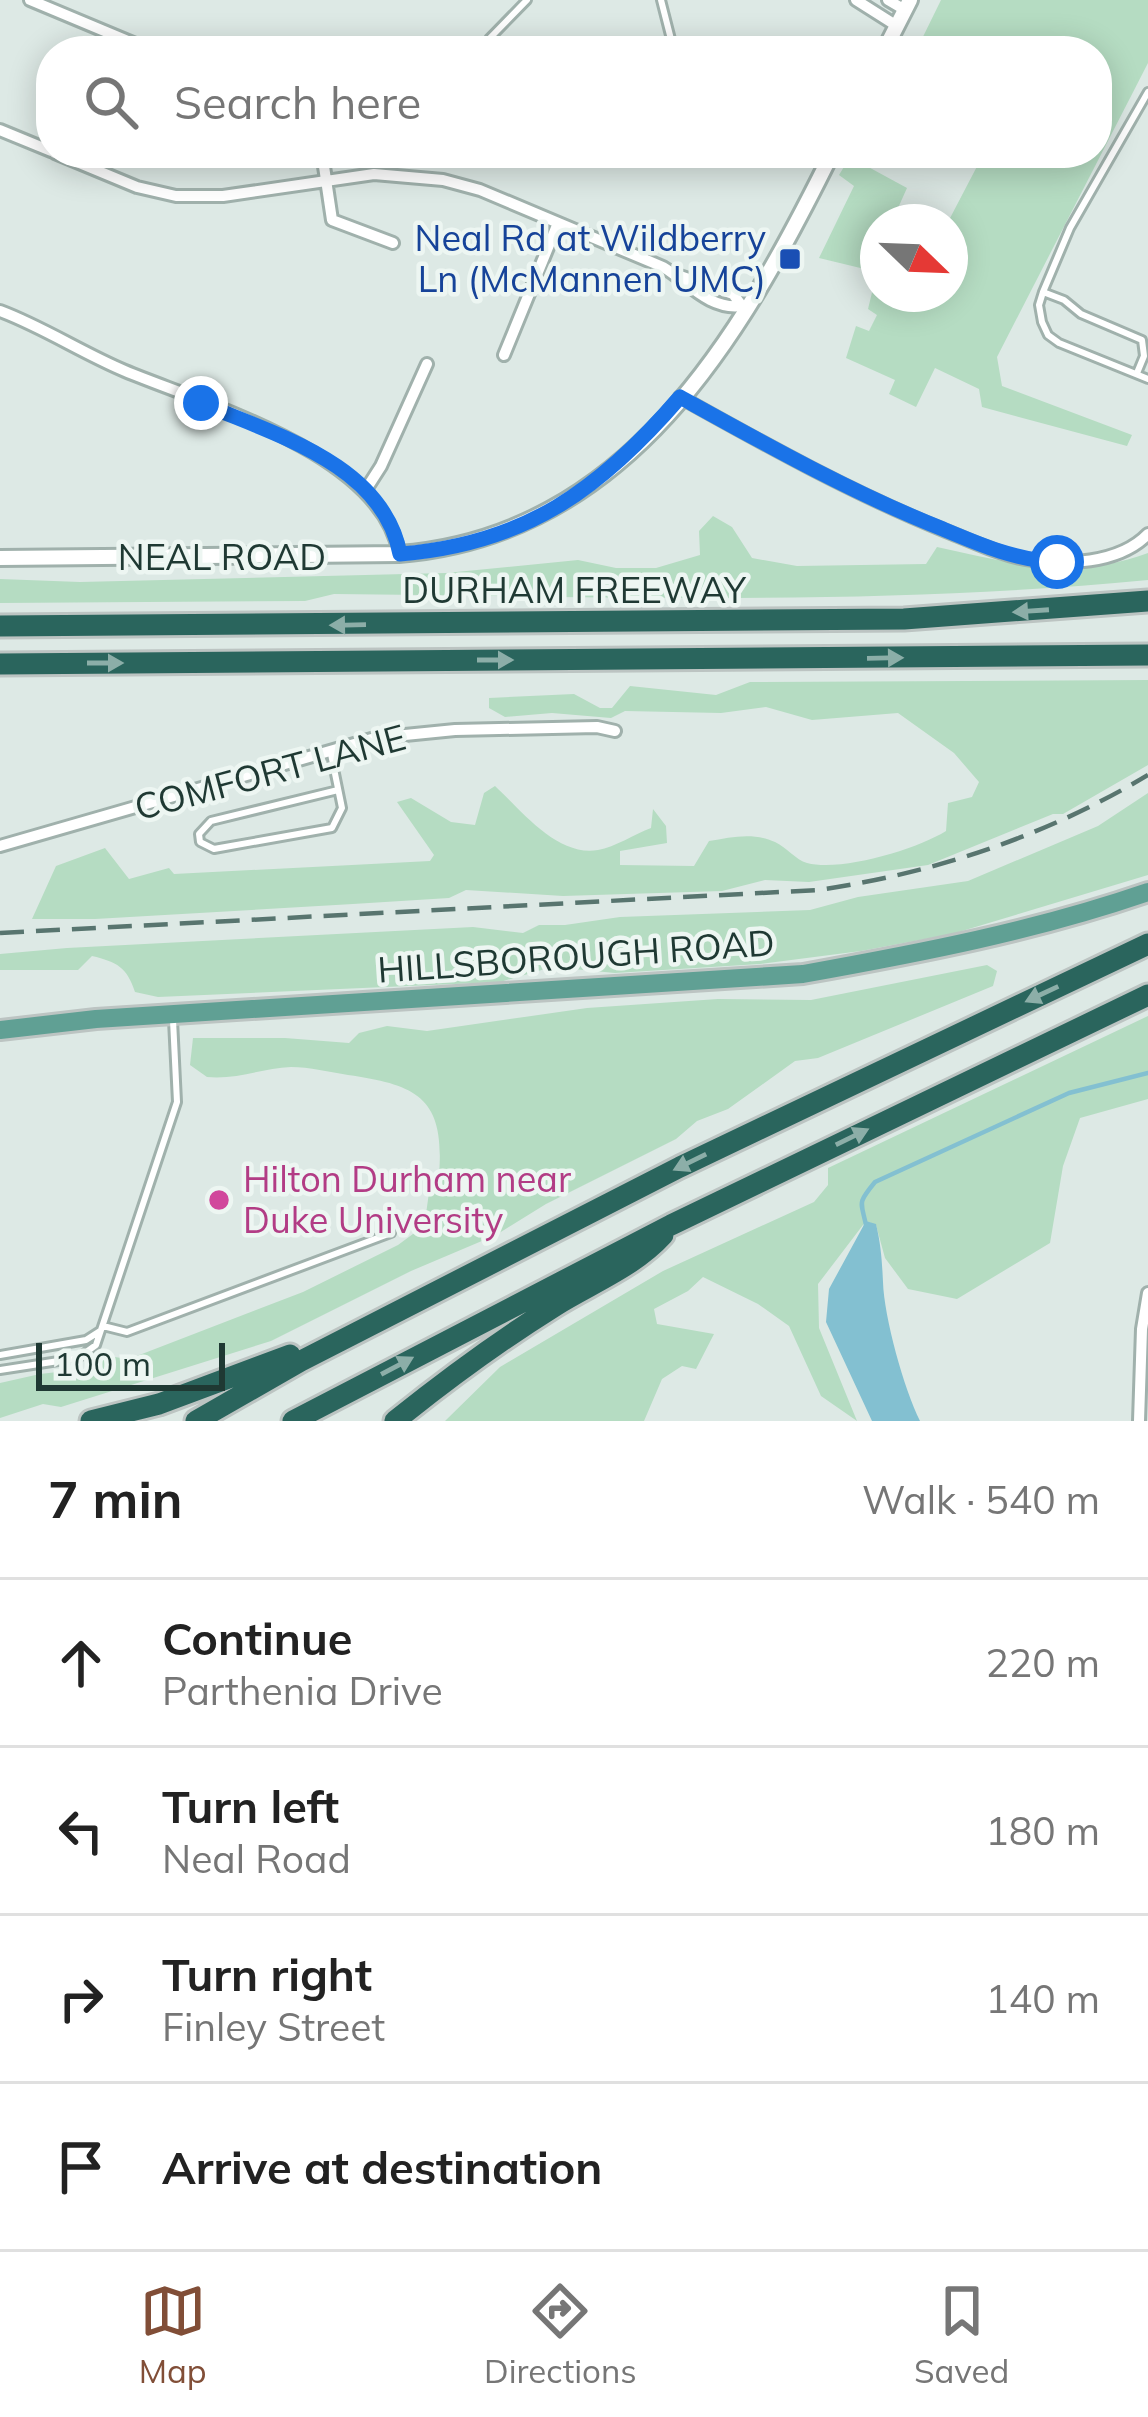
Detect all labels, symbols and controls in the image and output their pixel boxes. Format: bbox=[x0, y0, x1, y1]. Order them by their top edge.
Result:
search box bbox=[36, 36, 1112, 168]
icon: search bbox=[78, 69, 144, 135]
text: Search here bbox=[174, 74, 421, 130]
north arrow bbox=[860, 204, 968, 312]
place label: Neal Rd at Wildberry Ln (McMannen UMC) bbox=[415, 215, 766, 301]
marker: Neal Rd at Wildberry Ln (McMannen UMC) bbox=[777, 246, 803, 272]
route end bbox=[174, 376, 228, 430]
street label: NEAL ROAD bbox=[118, 534, 326, 579]
route start bbox=[1030, 535, 1084, 589]
street label: DURHAM FREEWAY bbox=[402, 567, 747, 612]
one-way arrow bbox=[1012, 602, 1049, 621]
one-way arrow bbox=[328, 615, 366, 634]
one-way arrow bbox=[867, 648, 905, 667]
one-way arrow bbox=[477, 650, 515, 670]
one-way arrow bbox=[87, 653, 125, 673]
street label: COMFORT LANE bbox=[129, 714, 410, 829]
street label: HILLSBOROUGH ROAD bbox=[376, 919, 776, 992]
one-way arrow bbox=[1024, 984, 1059, 1004]
one-way arrow bbox=[835, 1127, 870, 1147]
one-way arrow bbox=[673, 1152, 708, 1172]
place label: Hilton Durham near Duke University bbox=[243, 1156, 571, 1242]
marker: Hilton Durham near Duke University bbox=[206, 1187, 232, 1213]
scale bar bbox=[36, 1337, 225, 1390]
text: 100 m bbox=[54, 1343, 151, 1384]
one-way arrow bbox=[379, 1357, 414, 1377]
text: 7 min bbox=[48, 1467, 183, 1531]
text: Walk · 540 m bbox=[862, 1475, 1100, 1524]
text: Continue bbox=[162, 1610, 352, 1666]
icon: ahead bbox=[48, 1630, 114, 1696]
text: 220 m bbox=[985, 1638, 1100, 1687]
text: Parthenia Drive bbox=[162, 1666, 443, 1715]
text: Turn left bbox=[162, 1778, 339, 1834]
icon: left bbox=[48, 1798, 114, 1864]
text: 180 m bbox=[985, 1806, 1100, 1855]
text: Neal Road bbox=[162, 1834, 351, 1883]
text: Turn right bbox=[162, 1946, 372, 2002]
icon: right bbox=[48, 1966, 114, 2032]
text: 140 m bbox=[985, 1974, 1100, 2023]
text: Finley Street bbox=[162, 2002, 385, 2051]
icon: arrive bbox=[48, 2134, 114, 2200]
text: Arrive at destination bbox=[162, 2139, 602, 2195]
tab: Map bbox=[139, 2278, 207, 2391]
tab: Directions bbox=[484, 2278, 637, 2391]
tab: Saved bbox=[914, 2278, 1009, 2391]

